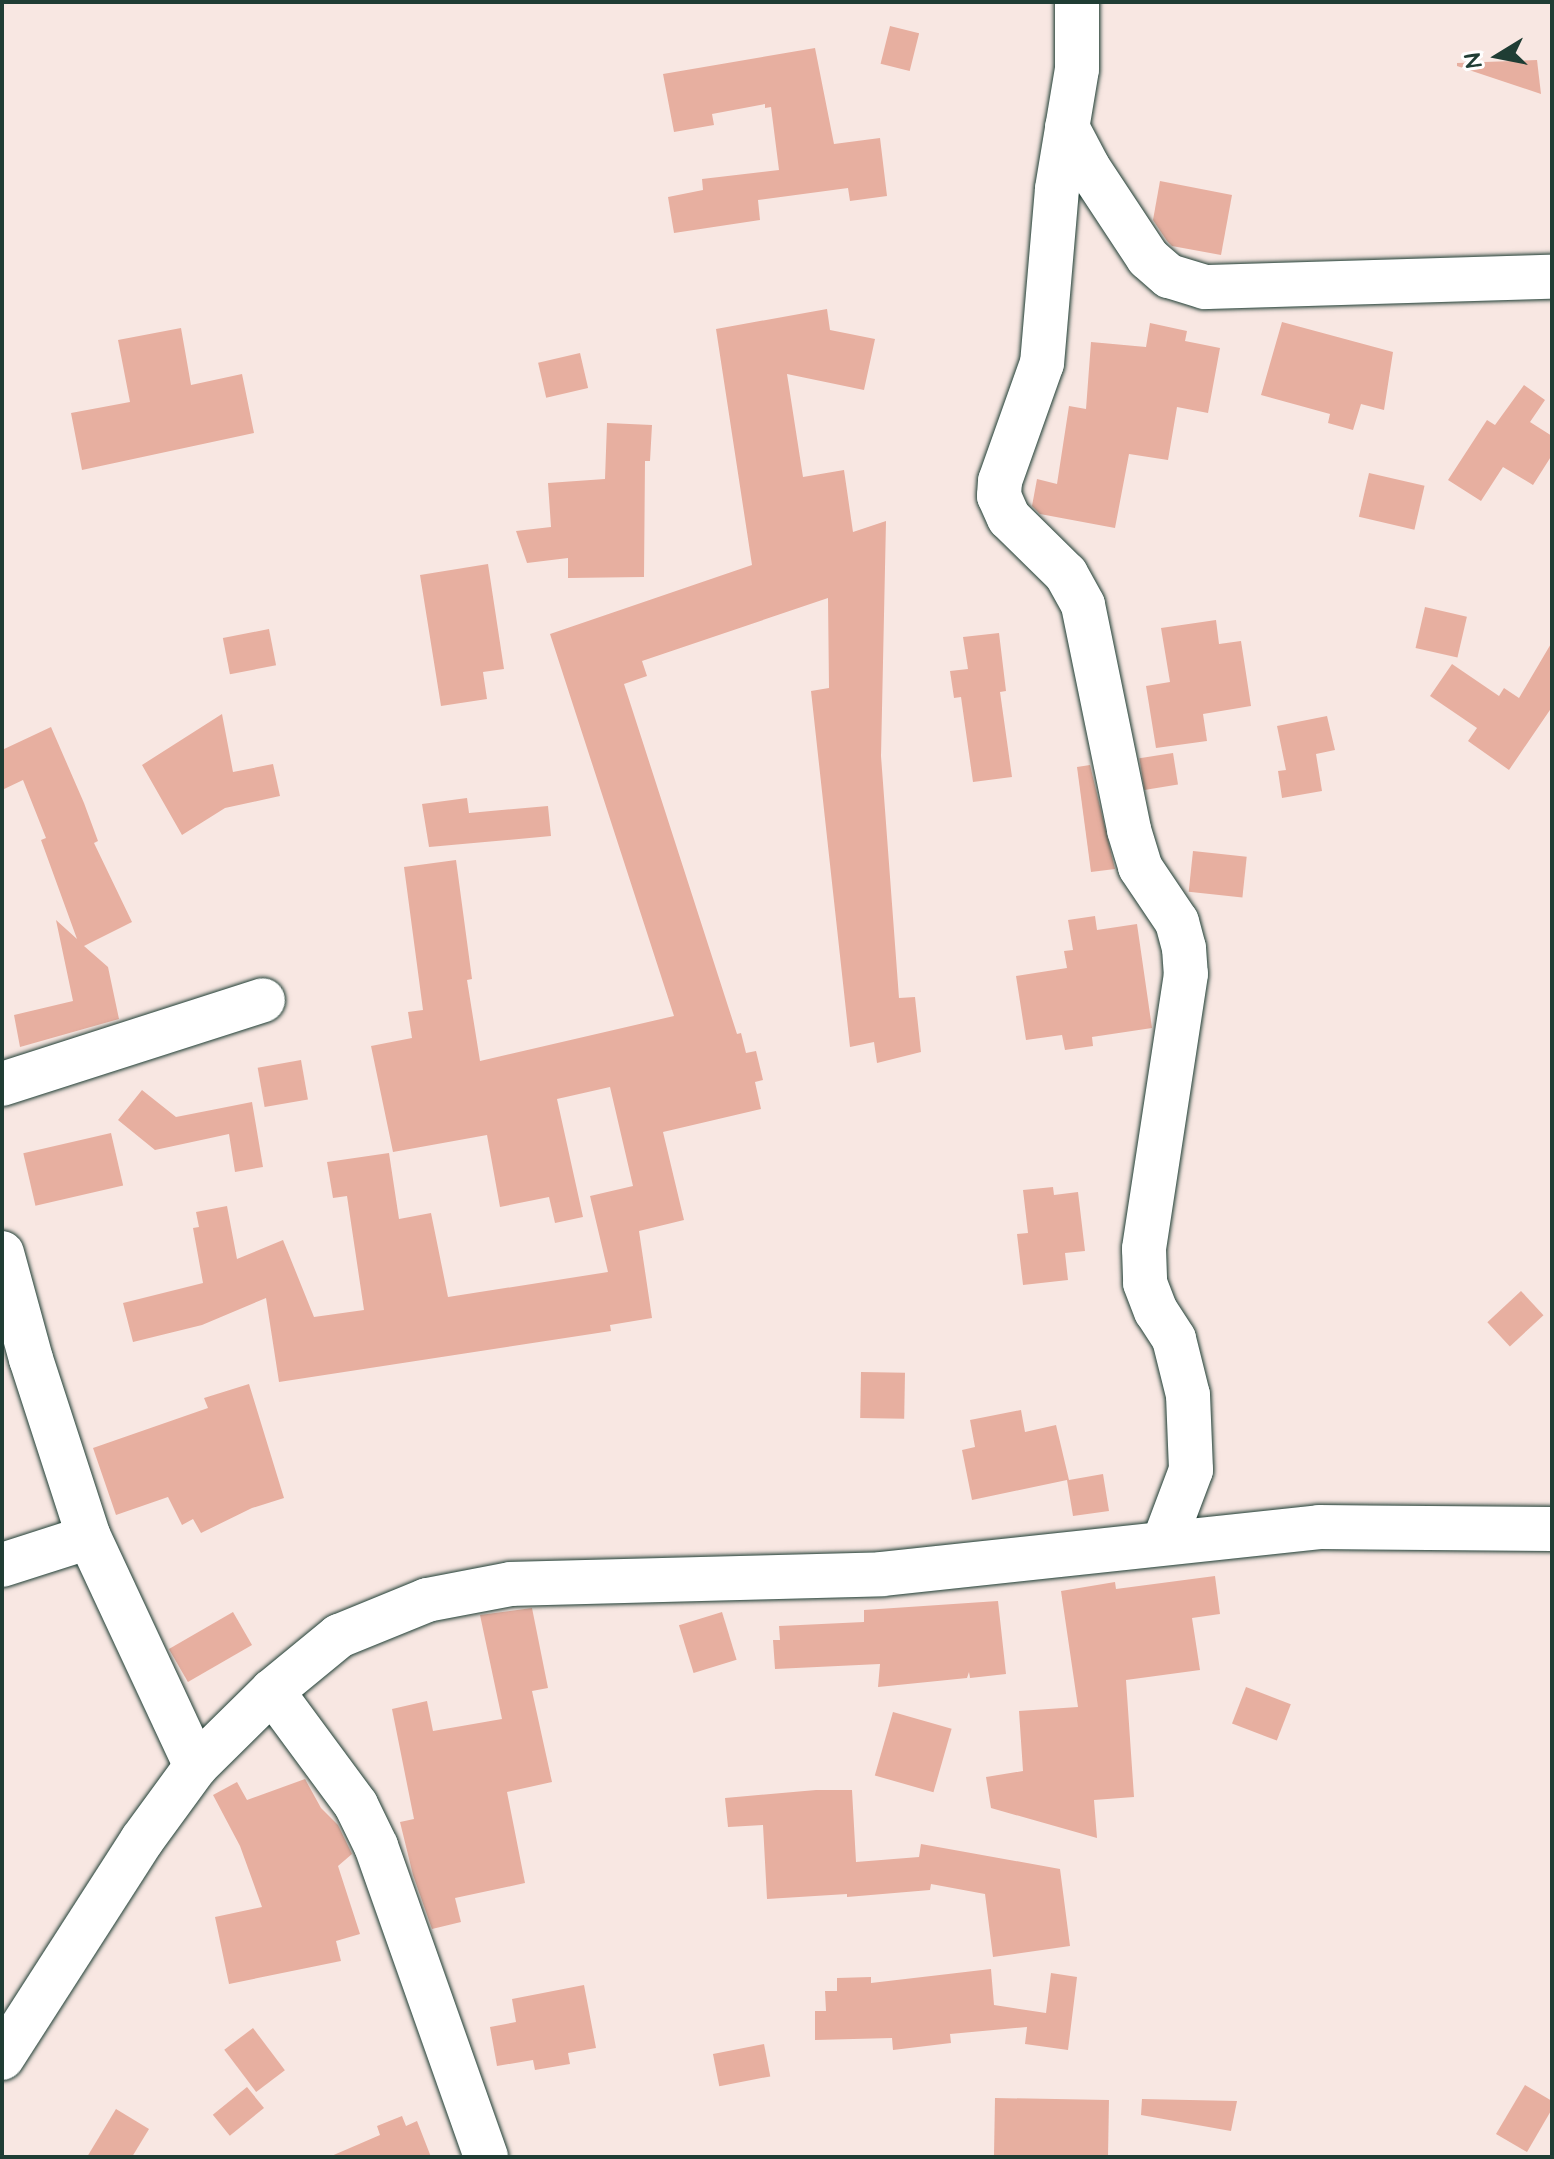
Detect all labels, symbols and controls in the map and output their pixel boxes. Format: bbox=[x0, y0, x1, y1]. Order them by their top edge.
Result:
north arrow bbox=[1458, 16, 1538, 96]
text: N bbox=[1457, 51, 1490, 70]

